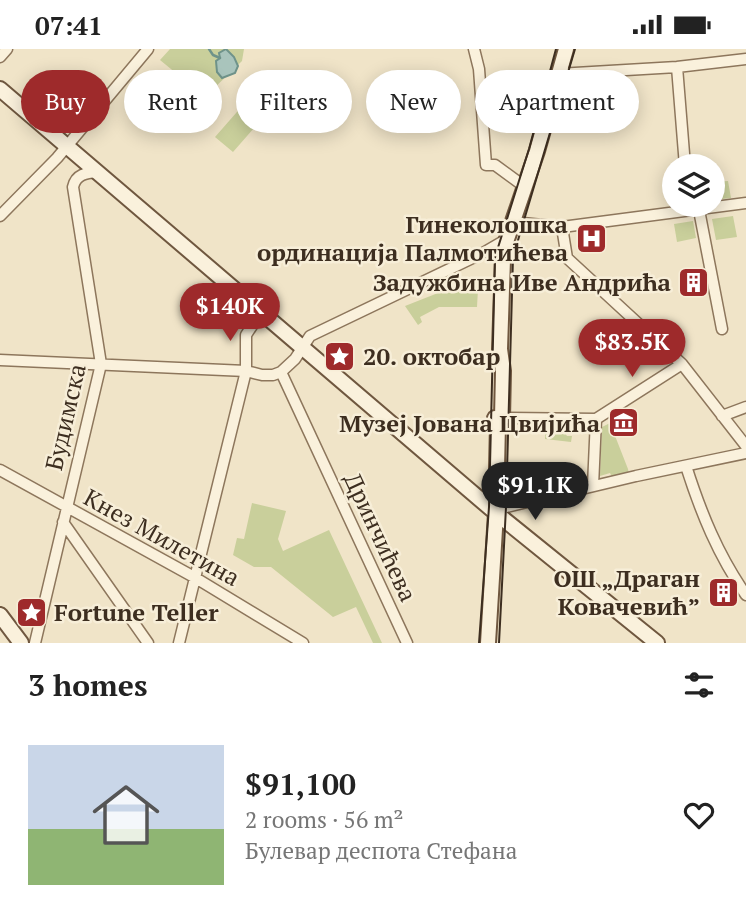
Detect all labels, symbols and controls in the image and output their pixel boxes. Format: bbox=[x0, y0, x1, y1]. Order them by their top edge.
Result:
text: 07:41 bbox=[35, 8, 103, 42]
chip: Buy bbox=[21, 70, 110, 133]
chip: Rent bbox=[124, 70, 222, 133]
chip: Filters bbox=[236, 70, 352, 133]
chip: New bbox=[366, 70, 461, 133]
chip: Apartment bbox=[475, 70, 639, 133]
map controls bbox=[662, 154, 725, 217]
button: layers bbox=[662, 154, 725, 217]
place label: Гинеколошка ординација Палмотићева bbox=[257, 208, 569, 268]
hospital icon: Гинеколошка ординација Палмотићева bbox=[574, 221, 608, 255]
building icon: Задужбина Иве Андрића bbox=[677, 265, 711, 299]
place label: Задужбина Иве Андрића bbox=[373, 266, 672, 298]
pin: $140K bbox=[181, 283, 279, 343]
text: $140K bbox=[196, 290, 264, 321]
pin: $83.5K bbox=[575, 319, 689, 379]
text: $83.5K bbox=[594, 326, 670, 357]
place icon: 20. октобар bbox=[323, 339, 357, 373]
place label: 20. октобар bbox=[363, 340, 500, 372]
street label: Будимска bbox=[37, 361, 93, 473]
museum icon: Музеј Јована Цвијића bbox=[606, 406, 640, 440]
place label: Музеј Јована Цвијића bbox=[339, 407, 601, 439]
pin: $91.1K bbox=[478, 463, 592, 522]
street label: Дринчићева bbox=[337, 468, 425, 606]
text: $91.1K bbox=[497, 469, 573, 500]
street label: Кнез Милетина bbox=[78, 481, 246, 593]
place label: ОШ „Драган Ковачевић” bbox=[553, 562, 700, 622]
building icon: ОШ „Драган Ковачевић” bbox=[706, 575, 740, 609]
place icon: Fortune Teller bbox=[14, 595, 48, 629]
place label: Fortune Teller bbox=[54, 596, 219, 628]
text: 3 homes bbox=[28, 665, 147, 705]
icon: filters bbox=[680, 666, 718, 704]
text: $91,100 bbox=[245, 764, 356, 804]
icon: home bbox=[84, 773, 168, 857]
icon: heart bbox=[680, 796, 718, 834]
text: 2 rooms · 56 m² bbox=[245, 804, 404, 835]
text: Булевар деспота Стефана bbox=[245, 835, 517, 866]

